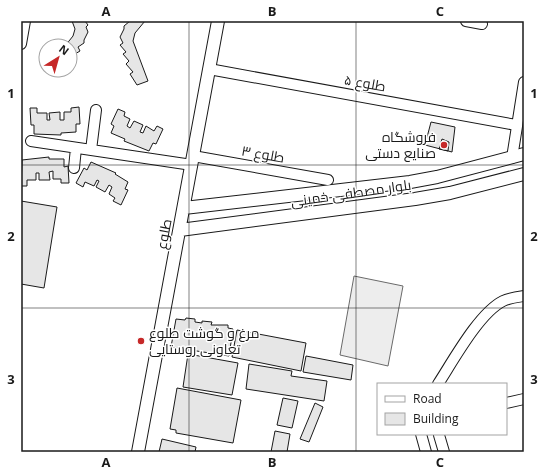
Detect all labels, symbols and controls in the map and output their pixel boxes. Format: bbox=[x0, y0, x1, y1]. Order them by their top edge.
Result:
text: A bbox=[102, 2, 111, 20]
text: B bbox=[268, 2, 277, 20]
text: C bbox=[436, 2, 444, 20]
north arrow bbox=[38, 38, 78, 78]
text: N bbox=[56, 41, 72, 58]
street label: طلوع ۵ bbox=[343, 70, 387, 95]
text: 1 bbox=[7, 84, 15, 102]
text: 1 bbox=[530, 84, 538, 102]
place label: فروشگاه صنایع دستی bbox=[365, 127, 436, 162]
street label: طلوع ۳ bbox=[240, 140, 286, 167]
marker: فروشگاه صنایع دستی bbox=[439, 140, 449, 150]
street label: بلوار مصطفی خمینی bbox=[289, 175, 412, 210]
street label: طلوع bbox=[151, 217, 176, 251]
text: 2 bbox=[7, 227, 15, 245]
text: 2 bbox=[530, 227, 538, 245]
place label: مرغ و گوشت طلوع تعاونی روستایی bbox=[149, 323, 260, 358]
marker: مرغ و گوشت طلوع تعاونی روستایی bbox=[136, 336, 146, 346]
text: 3 bbox=[7, 370, 15, 388]
text: 3 bbox=[530, 370, 538, 388]
legend bbox=[377, 383, 507, 435]
text: Road bbox=[413, 390, 442, 407]
text: Building bbox=[413, 410, 459, 427]
text: A bbox=[102, 453, 111, 471]
text: B bbox=[268, 453, 277, 471]
text: C bbox=[436, 453, 444, 471]

